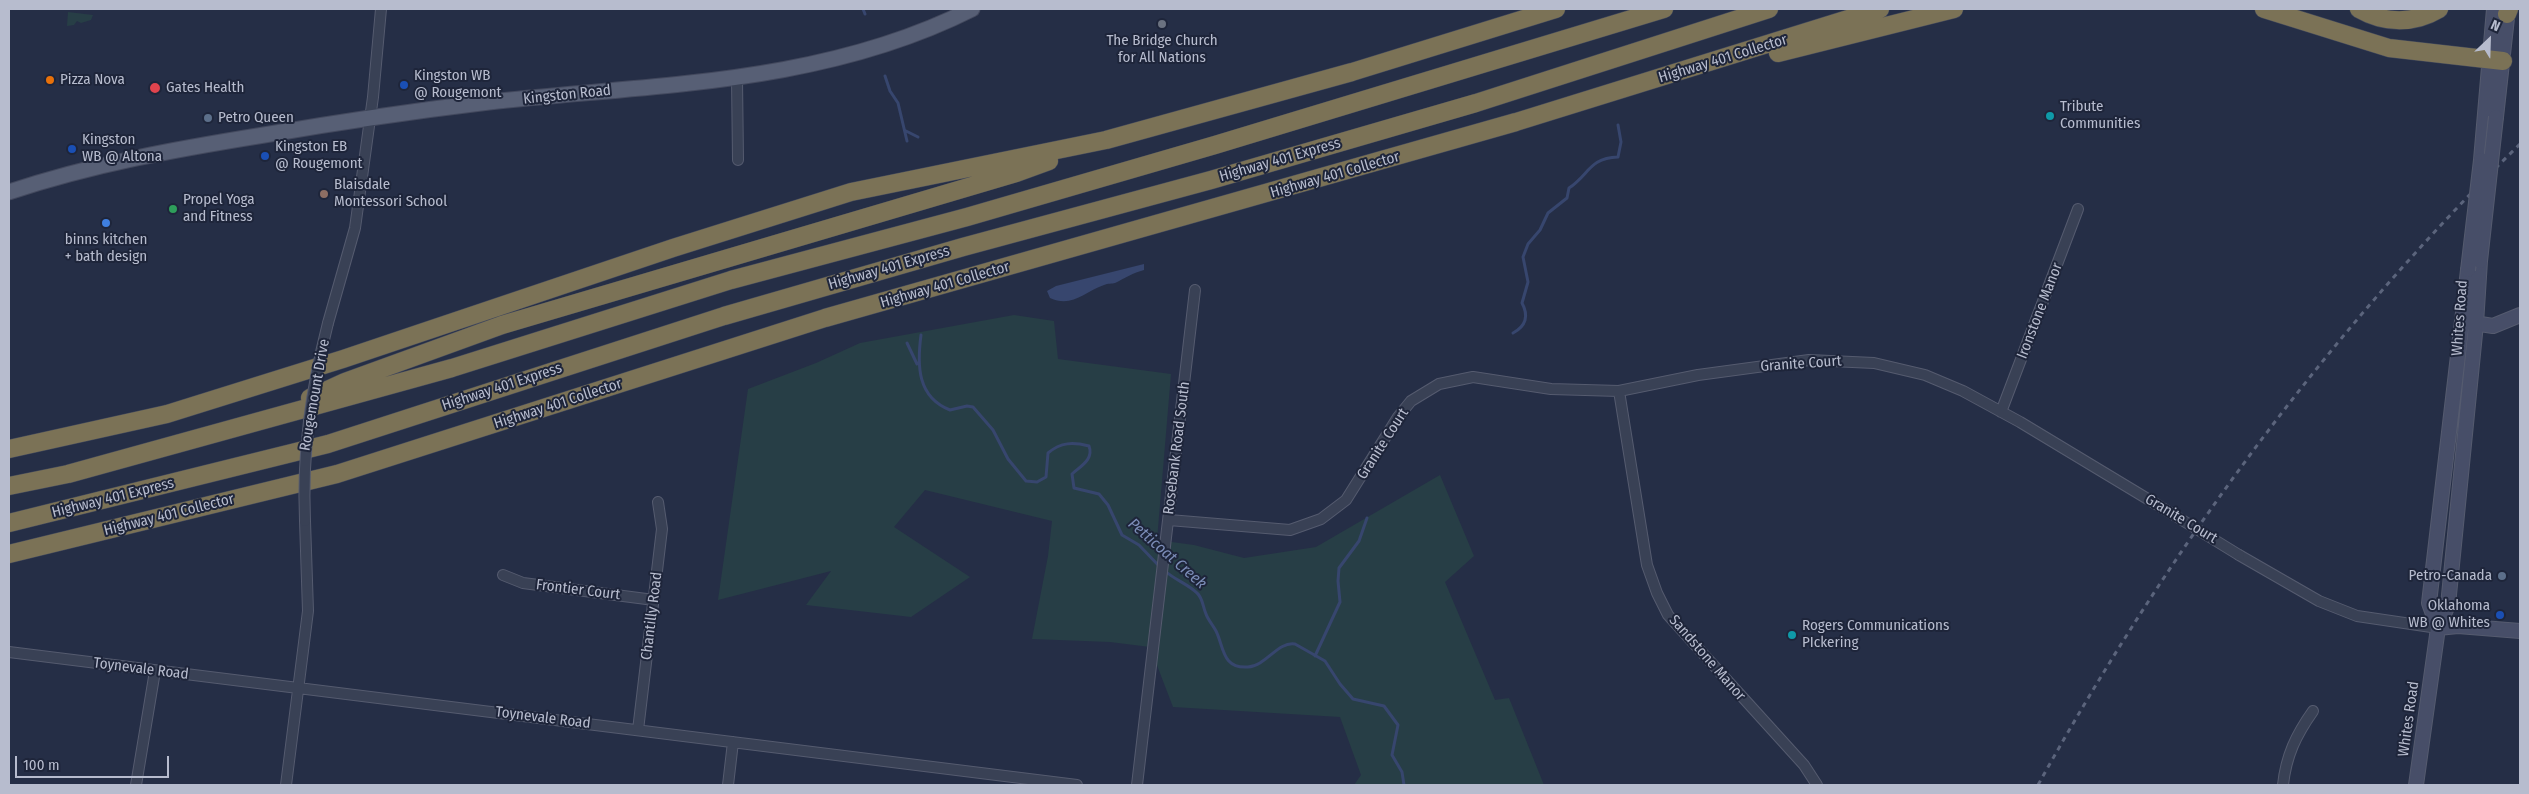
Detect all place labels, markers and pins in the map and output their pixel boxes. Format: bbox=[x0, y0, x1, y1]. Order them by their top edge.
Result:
marker: The Bridge Church for All Nations bbox=[1156, 18, 1168, 30]
place label: The Bridge Church for All Nations bbox=[1106, 32, 1218, 67]
place label: Kingston WB @ Rougemont bbox=[414, 67, 502, 102]
place label: Pizza Nova bbox=[60, 71, 125, 89]
marker: Pizza Nova bbox=[44, 74, 56, 86]
place label: Gates Health bbox=[166, 79, 244, 97]
marker: Kingston WB @ Rougemont bbox=[398, 79, 410, 91]
marker: Gates Health bbox=[148, 81, 162, 95]
place label: Tribute Communities bbox=[2060, 98, 2140, 133]
place label: Petro Queen bbox=[218, 109, 294, 127]
marker: Tribute Communities bbox=[2044, 110, 2056, 122]
marker: Petro Queen bbox=[202, 112, 214, 124]
place label: Kingston WB @ Altona bbox=[82, 131, 162, 166]
place label: Kingston EB @ Rougemont bbox=[275, 138, 363, 173]
marker: Kingston WB @ Altona bbox=[66, 143, 78, 155]
marker: Kingston EB @ Rougemont bbox=[259, 150, 271, 162]
place label: Blaisdale Montessori School bbox=[334, 176, 447, 211]
marker: Blaisdale Montessori School bbox=[318, 188, 330, 200]
place label: Propel Yoga and Fitness bbox=[183, 191, 255, 226]
marker: Propel Yoga and Fitness bbox=[167, 203, 179, 215]
marker: binns kitchen + bath design bbox=[100, 217, 112, 229]
place label: binns kitchen + bath design bbox=[65, 231, 147, 266]
place label: Petro-Canada bbox=[2409, 567, 2492, 585]
marker: Petro-Canada bbox=[2496, 570, 2508, 582]
place label: Oklahoma WB @ Whites bbox=[2408, 597, 2490, 632]
marker: Oklahoma WB @ Whites bbox=[2494, 609, 2506, 621]
place label: Rogers Communications PIckering bbox=[1802, 617, 1949, 652]
marker: Rogers Communications PIckering bbox=[1786, 629, 1798, 641]

